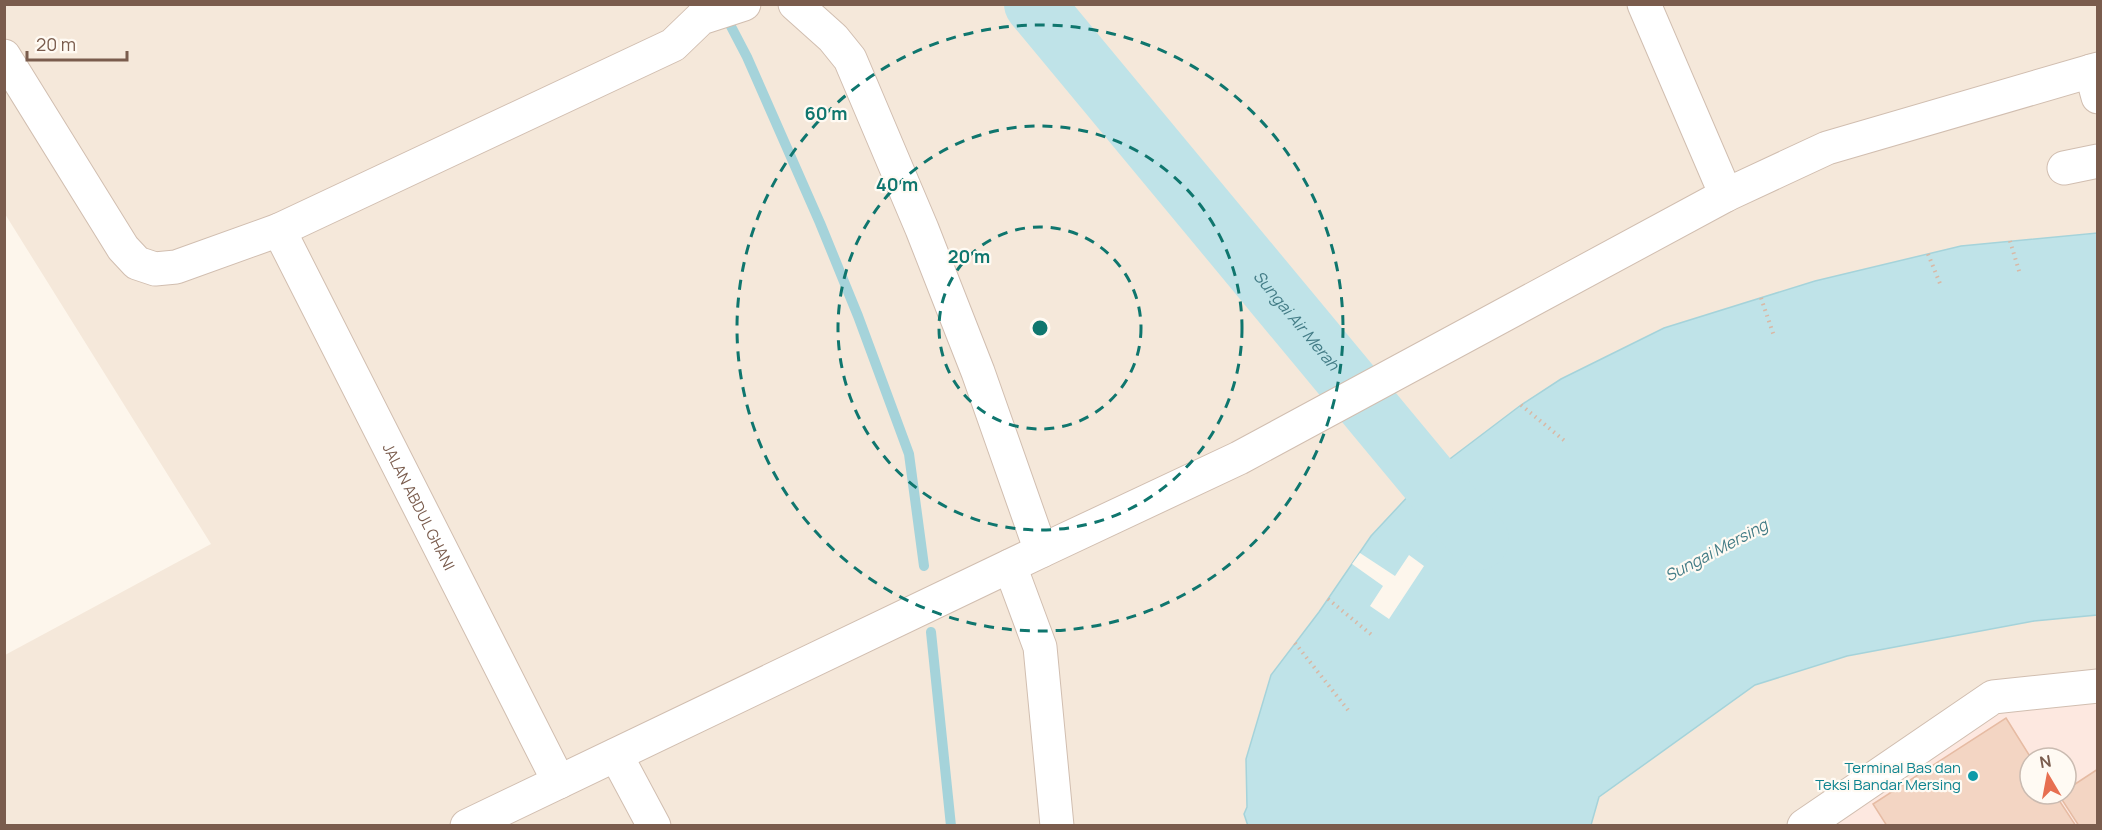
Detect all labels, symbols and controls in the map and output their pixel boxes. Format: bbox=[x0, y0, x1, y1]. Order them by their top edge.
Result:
scale bar bbox=[27, 24, 128, 62]
text: 20 m bbox=[36, 32, 76, 56]
text: 60 m bbox=[805, 101, 847, 125]
text: 40 m bbox=[876, 172, 918, 196]
text: 20 m bbox=[948, 244, 990, 268]
water label: Sungai Air Merah bbox=[1249, 266, 1345, 375]
centre of rings bbox=[1030, 318, 1050, 338]
street label: JALAN ABDUL GHANI bbox=[378, 439, 460, 574]
water label: Sungai Mersing bbox=[1661, 513, 1773, 586]
north arrow bbox=[2018, 746, 2078, 806]
text: N bbox=[2038, 749, 2053, 773]
place label: Terminal Bas dan Teksi Bandar Mersing bbox=[1815, 757, 1961, 795]
marker: Terminal Bas dan Teksi Bandar Mersing bbox=[1966, 769, 1980, 783]

